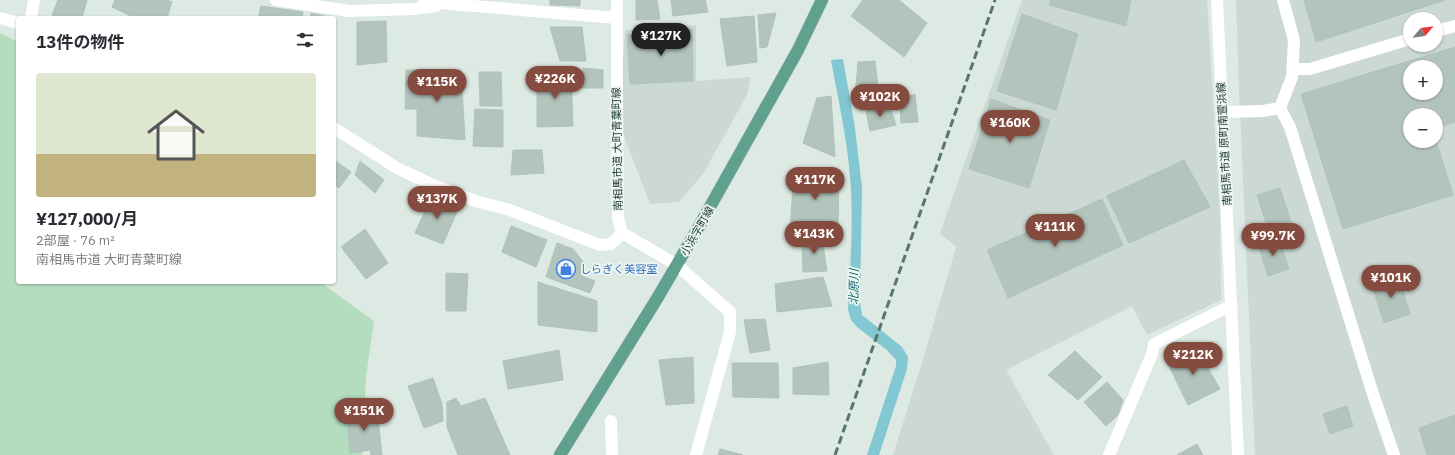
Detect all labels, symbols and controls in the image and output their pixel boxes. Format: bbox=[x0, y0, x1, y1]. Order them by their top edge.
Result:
north arrow bbox=[1403, 12, 1443, 52]
map controls bbox=[1403, 12, 1443, 148]
pin: ¥127K bbox=[633, 23, 689, 57]
text: ¥127K bbox=[641, 27, 681, 44]
icon: filters bbox=[294, 29, 316, 51]
text: 13件の物件 bbox=[36, 31, 124, 53]
button: + bbox=[1403, 60, 1443, 100]
pin: ¥226K bbox=[527, 66, 583, 100]
pin: ¥115K bbox=[409, 69, 465, 103]
text: ¥226K bbox=[535, 70, 575, 87]
text: ¥115K bbox=[417, 73, 457, 90]
street label: 南相馬市道 原町南萱浜線 bbox=[1214, 82, 1234, 206]
pin: ¥102K bbox=[852, 84, 908, 118]
street label: 南相馬市道 大町青葉町線 bbox=[609, 87, 625, 211]
text: ¥102K bbox=[860, 88, 900, 105]
icon: home bbox=[140, 99, 212, 171]
button: − bbox=[1403, 108, 1443, 148]
pin: ¥160K bbox=[982, 110, 1038, 144]
text: ¥160K bbox=[990, 114, 1030, 131]
pin: ¥117K bbox=[787, 167, 843, 201]
text: ¥117K bbox=[795, 171, 835, 188]
pin: ¥137K bbox=[409, 186, 465, 220]
text: ¥137K bbox=[417, 190, 457, 207]
street label: 小浜字町線 bbox=[677, 204, 717, 258]
text: ¥127,000/月 bbox=[36, 208, 138, 230]
pin: ¥111K bbox=[1027, 214, 1083, 248]
text: ¥111K bbox=[1035, 218, 1075, 235]
pin: ¥143K bbox=[786, 221, 842, 255]
pin: ¥99.7K bbox=[1240, 223, 1306, 257]
text: ¥143K bbox=[794, 225, 834, 242]
text: ¥99.7K bbox=[1251, 227, 1295, 244]
text: 2部屋 · 76 m² bbox=[36, 232, 115, 249]
text: 南相馬市道 大町青葉町線 bbox=[36, 251, 182, 268]
shop icon: しらぎく美容室 bbox=[555, 258, 577, 280]
place label: しらぎく美容室 bbox=[580, 262, 657, 276]
pin: ¥101K bbox=[1363, 265, 1419, 299]
water label: 北原川 bbox=[846, 267, 861, 305]
text: ¥101K bbox=[1371, 269, 1411, 286]
pin: ¥212K bbox=[1165, 342, 1221, 376]
text: ¥212K bbox=[1173, 346, 1213, 363]
pin: ¥151K bbox=[336, 398, 392, 432]
text: ¥151K bbox=[344, 402, 384, 419]

